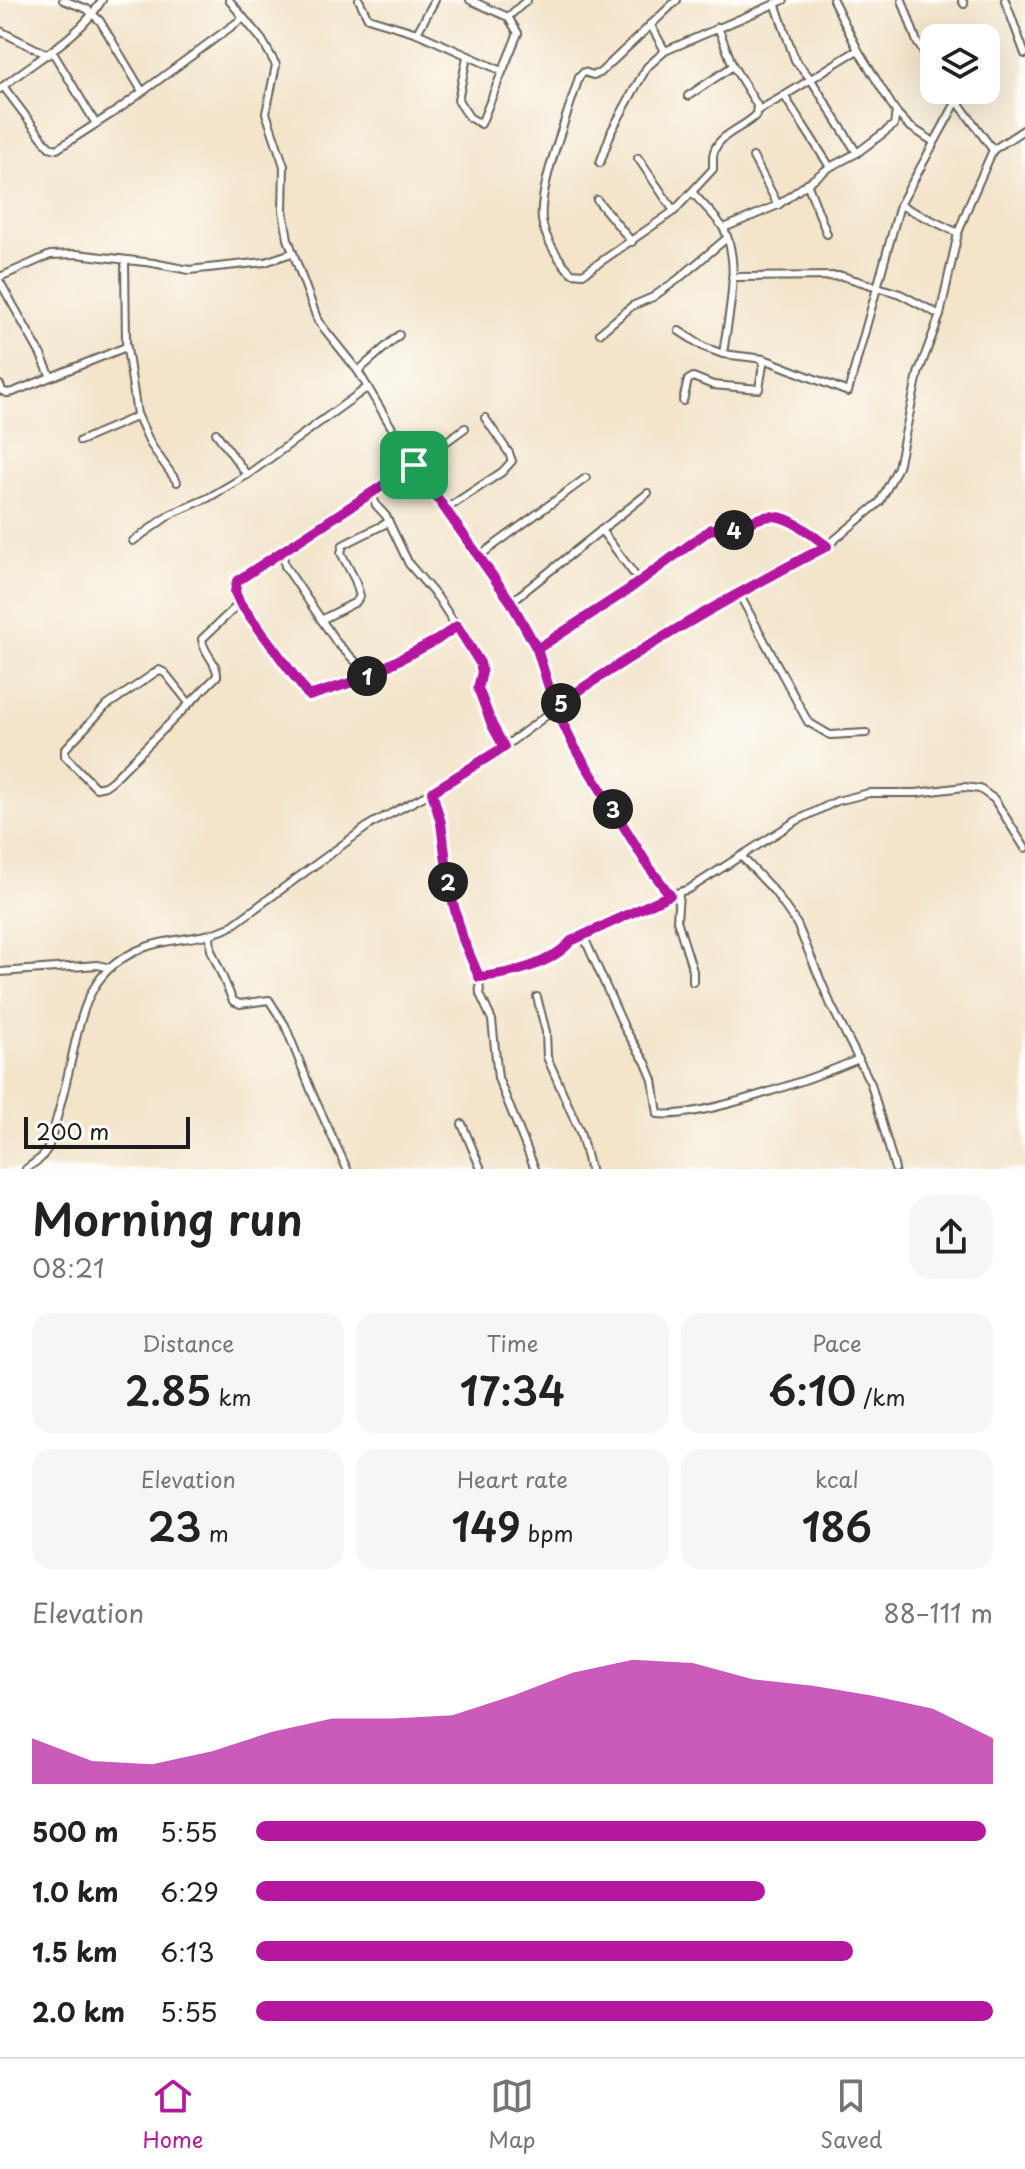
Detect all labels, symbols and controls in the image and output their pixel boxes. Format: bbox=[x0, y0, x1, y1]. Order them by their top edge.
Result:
map controls bbox=[920, 24, 1000, 104]
button: layers bbox=[920, 24, 1000, 104]
pin bbox=[380, 431, 448, 499]
icon: arrive bbox=[392, 443, 436, 487]
pin: 4 bbox=[714, 510, 754, 550]
text: 4 bbox=[727, 513, 741, 546]
pin: 1 bbox=[347, 656, 387, 696]
text: 1 bbox=[362, 659, 372, 692]
pin: 5 bbox=[541, 683, 581, 723]
text: 5 bbox=[554, 686, 568, 719]
pin: 3 bbox=[593, 789, 633, 829]
text: 3 bbox=[606, 792, 620, 825]
pin: 2 bbox=[428, 862, 468, 902]
text: 2 bbox=[440, 865, 456, 898]
scale bar bbox=[24, 1113, 190, 1149]
text: 200 m bbox=[36, 1114, 109, 1147]
text: Morning run bbox=[32, 1185, 303, 1251]
button: share bbox=[909, 1195, 993, 1279]
text: 08:21 bbox=[32, 1248, 105, 1287]
text: Distance bbox=[142, 1326, 234, 1359]
text: Time bbox=[486, 1326, 538, 1359]
text: Pace bbox=[812, 1326, 862, 1359]
text: 2.85 bbox=[125, 1359, 211, 1420]
text: 17:34 bbox=[460, 1359, 565, 1420]
text: 6:10 bbox=[768, 1359, 856, 1420]
text: km bbox=[211, 1380, 252, 1413]
text: /km bbox=[856, 1380, 905, 1413]
text: Elevation bbox=[141, 1462, 236, 1495]
text: Heart rate bbox=[457, 1462, 568, 1495]
text: kcal bbox=[815, 1462, 859, 1495]
text: 23 bbox=[148, 1495, 202, 1556]
text: 149 bbox=[451, 1495, 521, 1556]
text: 186 bbox=[802, 1495, 872, 1556]
text: m bbox=[202, 1516, 229, 1549]
text: bpm bbox=[521, 1516, 574, 1549]
text: Elevation bbox=[32, 1593, 144, 1632]
text: 88–111 m bbox=[883, 1593, 993, 1632]
text: 500 m bbox=[32, 1812, 118, 1851]
text: 5:55 bbox=[160, 1812, 218, 1851]
text: 1.0 km bbox=[32, 1872, 119, 1911]
text: 6:29 bbox=[160, 1872, 219, 1911]
text: 1.5 km bbox=[32, 1932, 118, 1971]
text: 6:13 bbox=[160, 1932, 215, 1971]
text: 2.0 km bbox=[32, 1992, 125, 2031]
text: 5:55 bbox=[160, 1992, 218, 2031]
tab: Home bbox=[142, 2074, 204, 2155]
tab: Map bbox=[488, 2074, 535, 2155]
tab: Saved bbox=[820, 2074, 883, 2155]

